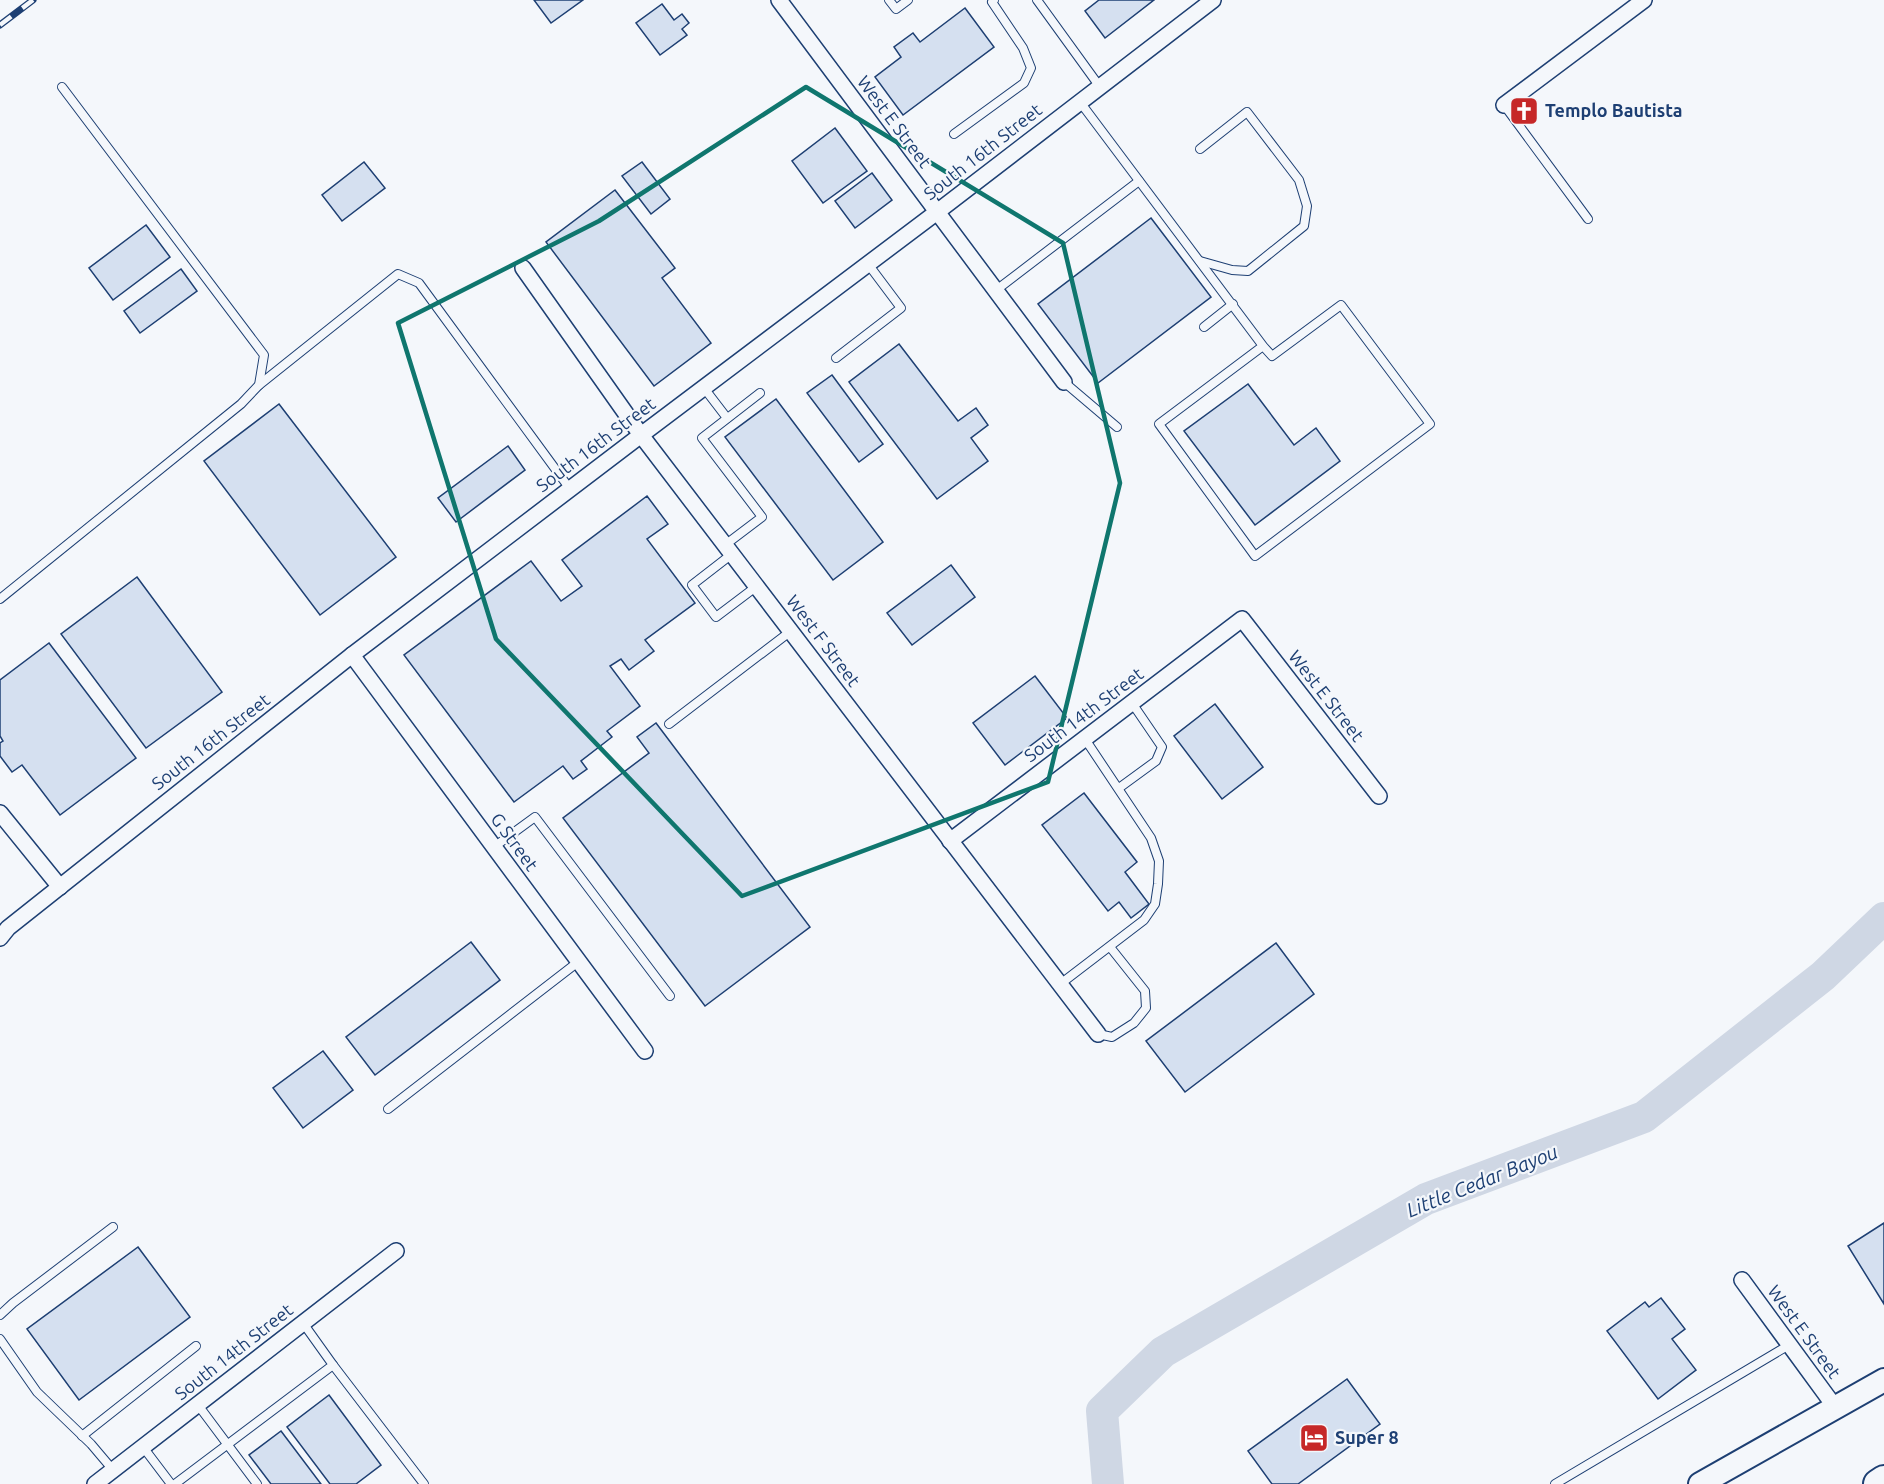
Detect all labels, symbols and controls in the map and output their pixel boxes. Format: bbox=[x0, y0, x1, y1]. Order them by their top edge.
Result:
street label: West E Street bbox=[854, 72, 936, 171]
church icon: Templo Bautista bbox=[1508, 95, 1540, 127]
street label: South 16th Street bbox=[920, 99, 1045, 203]
place label: Templo Bautista bbox=[1545, 100, 1683, 120]
street label: South 16th Street bbox=[532, 393, 659, 495]
street label: West F Street bbox=[783, 591, 865, 690]
street label: West E Street bbox=[1285, 646, 1368, 745]
street label: South 14th Street bbox=[1020, 663, 1147, 765]
street label: South 16th Street bbox=[148, 689, 273, 793]
street label: G Street bbox=[487, 809, 542, 874]
water label: Little Cedar Bayou bbox=[1403, 1140, 1561, 1221]
street label: West E Street bbox=[1764, 1281, 1845, 1382]
street label: South 14th Street bbox=[171, 1299, 296, 1403]
hotel icon: Super 8 bbox=[1298, 1422, 1330, 1454]
place label: Super 8 bbox=[1335, 1427, 1399, 1447]

